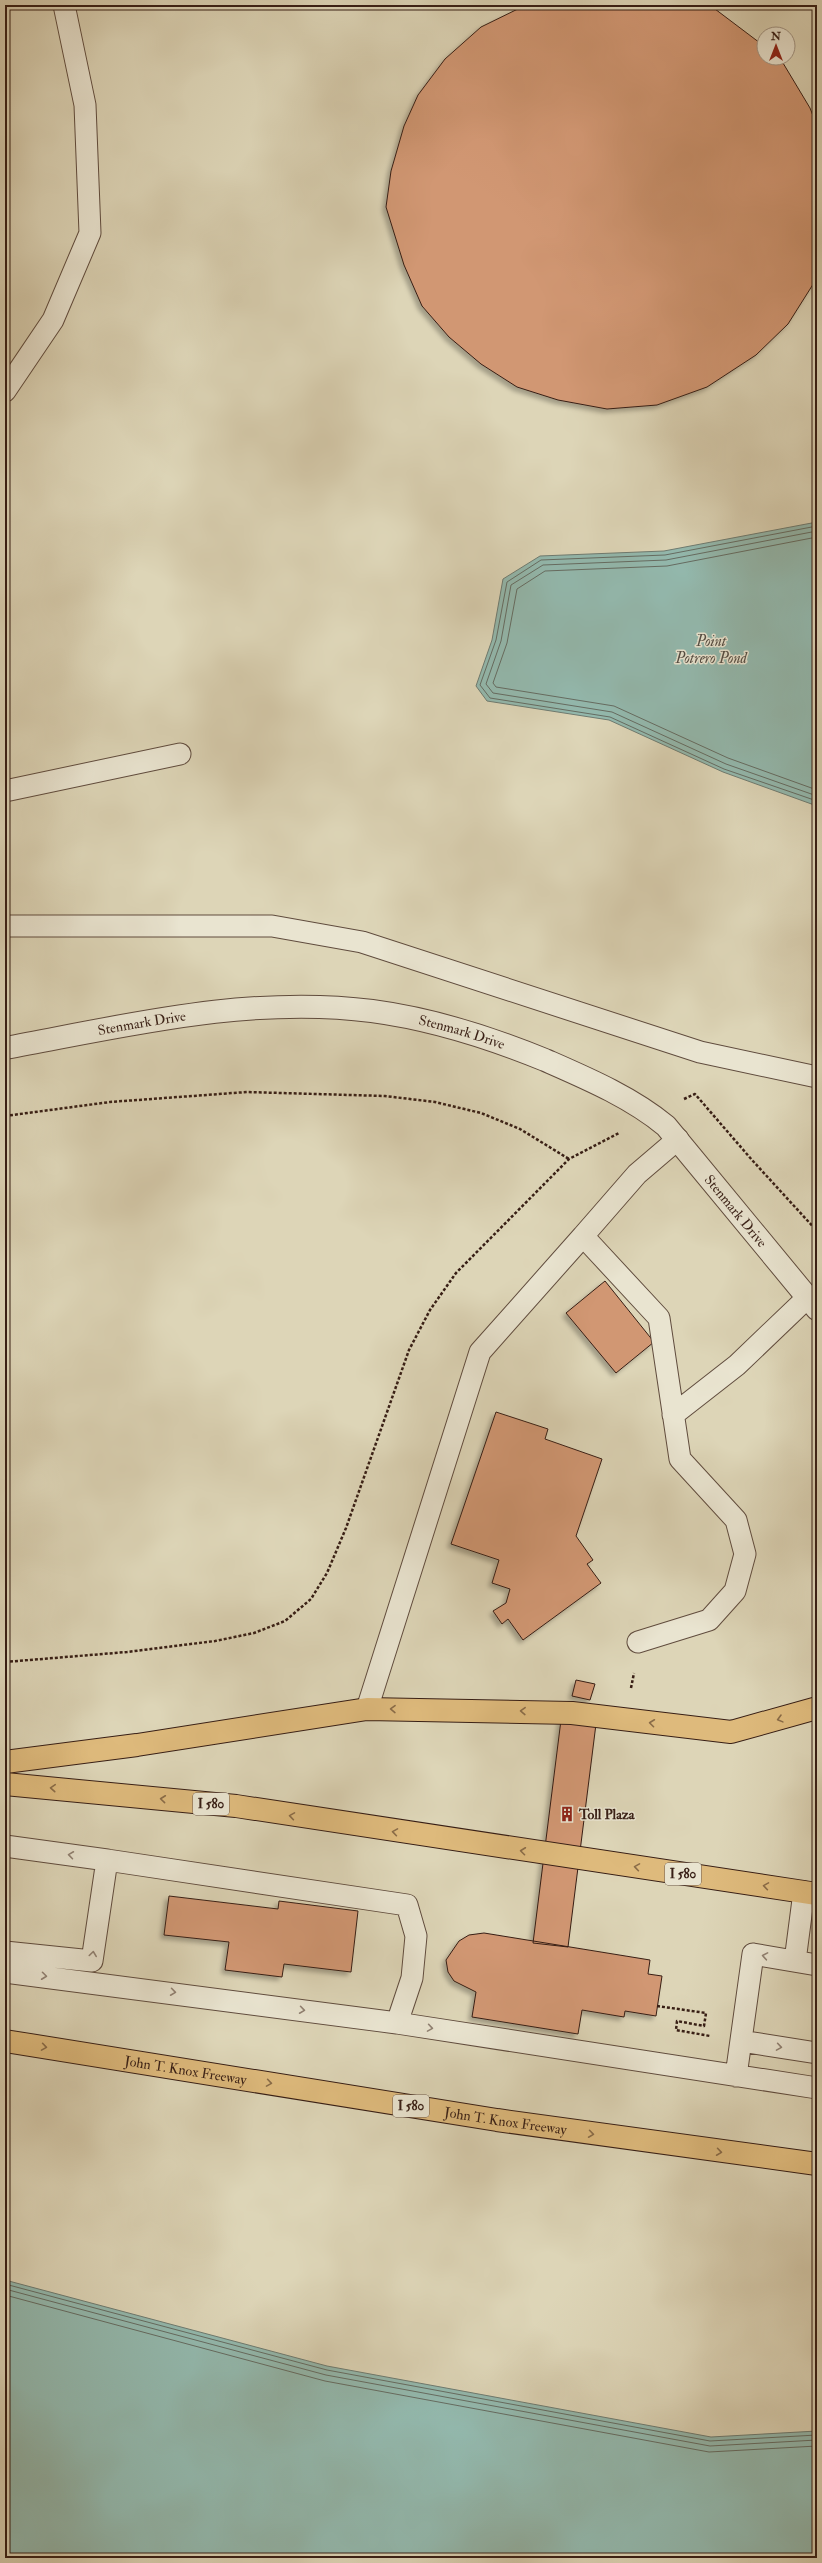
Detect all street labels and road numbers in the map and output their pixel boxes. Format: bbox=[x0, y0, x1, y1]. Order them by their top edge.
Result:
street label: Stenmark Drive bbox=[96, 1007, 187, 1039]
street label: Stenmark Drive bbox=[417, 1011, 508, 1052]
street label: Stenmark Drive bbox=[701, 1171, 771, 1251]
road number: I 580 bbox=[193, 1793, 229, 1815]
road number: I 580 bbox=[665, 1863, 701, 1885]
street label: John T. Knox Freeway bbox=[122, 2052, 249, 2089]
road number: I 580 bbox=[393, 2095, 429, 2117]
street label: John T. Knox Freeway bbox=[442, 2103, 569, 2139]

